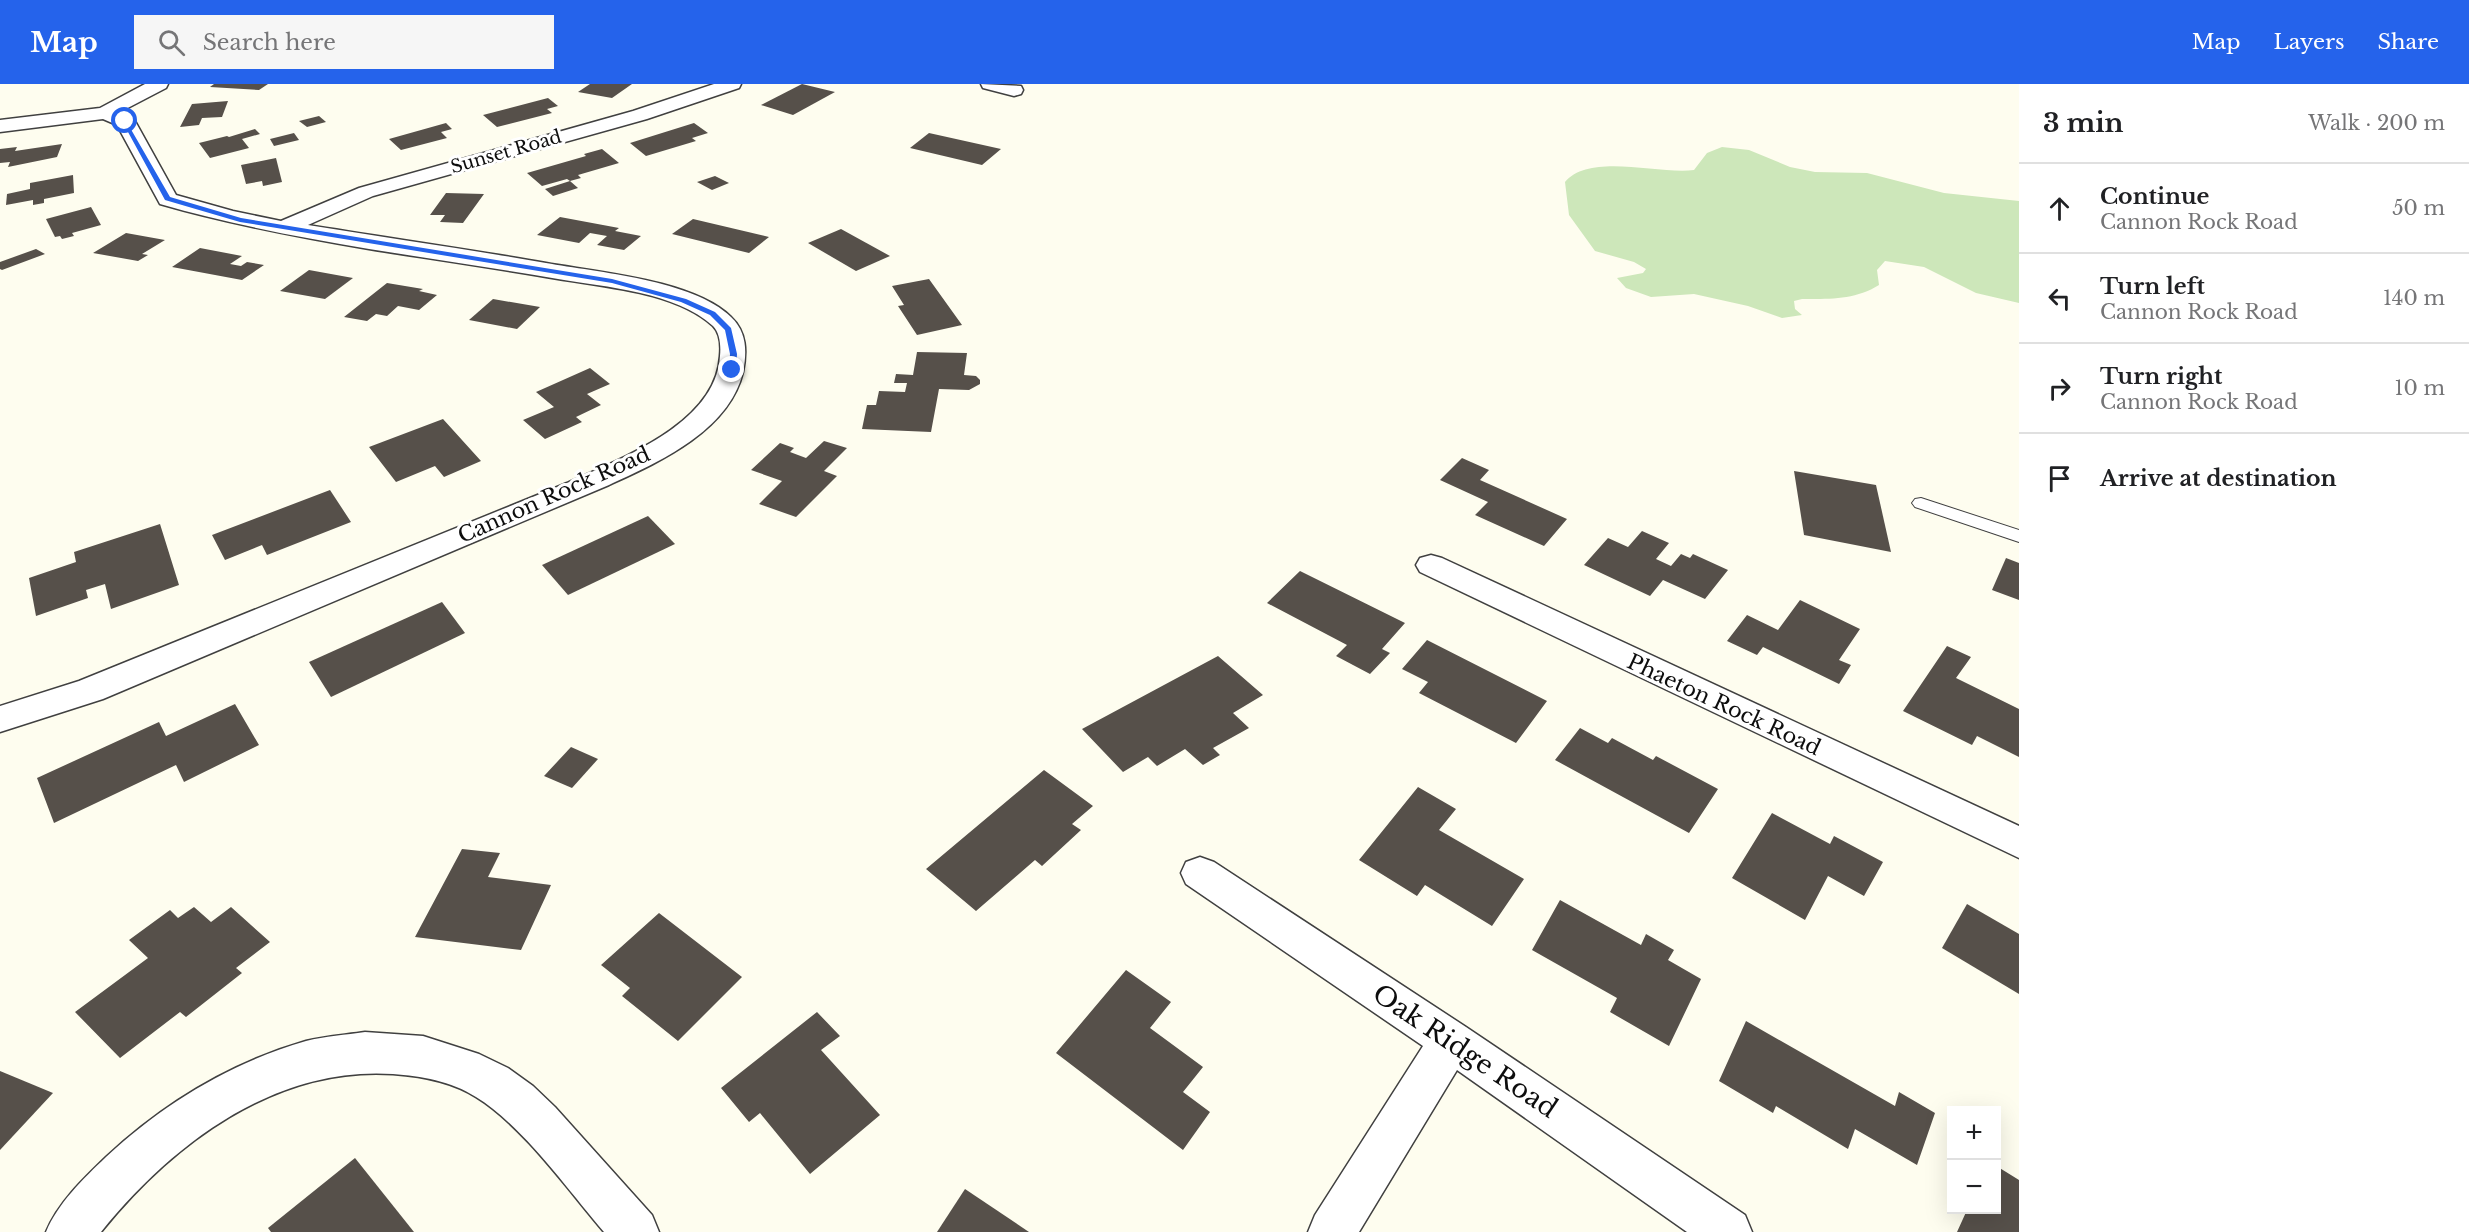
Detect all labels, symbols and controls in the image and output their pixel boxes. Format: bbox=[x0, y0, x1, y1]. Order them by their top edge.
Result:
search box bbox=[134, 15, 554, 69]
text: Map bbox=[30, 25, 98, 60]
icon: search bbox=[155, 26, 188, 59]
text: Search here bbox=[203, 29, 336, 56]
text: Map bbox=[2192, 29, 2241, 55]
text: Layers bbox=[2274, 29, 2345, 55]
text: Share bbox=[2378, 29, 2439, 55]
route start bbox=[111, 107, 137, 133]
text: 3 min bbox=[2043, 107, 2124, 139]
text: Walk · 200 m bbox=[2308, 111, 2445, 135]
street label: Sunset Road bbox=[448, 126, 564, 178]
text: Continue bbox=[2100, 183, 2209, 210]
icon: ahead bbox=[2043, 192, 2076, 225]
text: 50 m bbox=[2392, 196, 2445, 220]
text: Cannon Rock Road bbox=[2100, 210, 2298, 234]
text: Turn left bbox=[2100, 273, 2205, 300]
icon: left bbox=[2043, 282, 2076, 315]
text: 140 m bbox=[2383, 286, 2445, 310]
text: Cannon Rock Road bbox=[2100, 300, 2298, 324]
route end bbox=[718, 356, 744, 382]
text: Turn right bbox=[2100, 363, 2222, 390]
icon: right bbox=[2043, 372, 2076, 405]
text: 10 m bbox=[2395, 376, 2445, 400]
text: Cannon Rock Road bbox=[2100, 390, 2298, 414]
street label: Cannon Rock Road bbox=[454, 441, 654, 549]
icon: arrive bbox=[2043, 462, 2076, 495]
text: Arrive at destination bbox=[2100, 465, 2337, 492]
street label: Phaeton Rock Road bbox=[1623, 649, 1825, 761]
street label: Oak Ridge Road bbox=[1367, 977, 1563, 1125]
map controls bbox=[1947, 1106, 2001, 1214]
button: + bbox=[1947, 1106, 2001, 1160]
button: − bbox=[1947, 1160, 2001, 1214]

